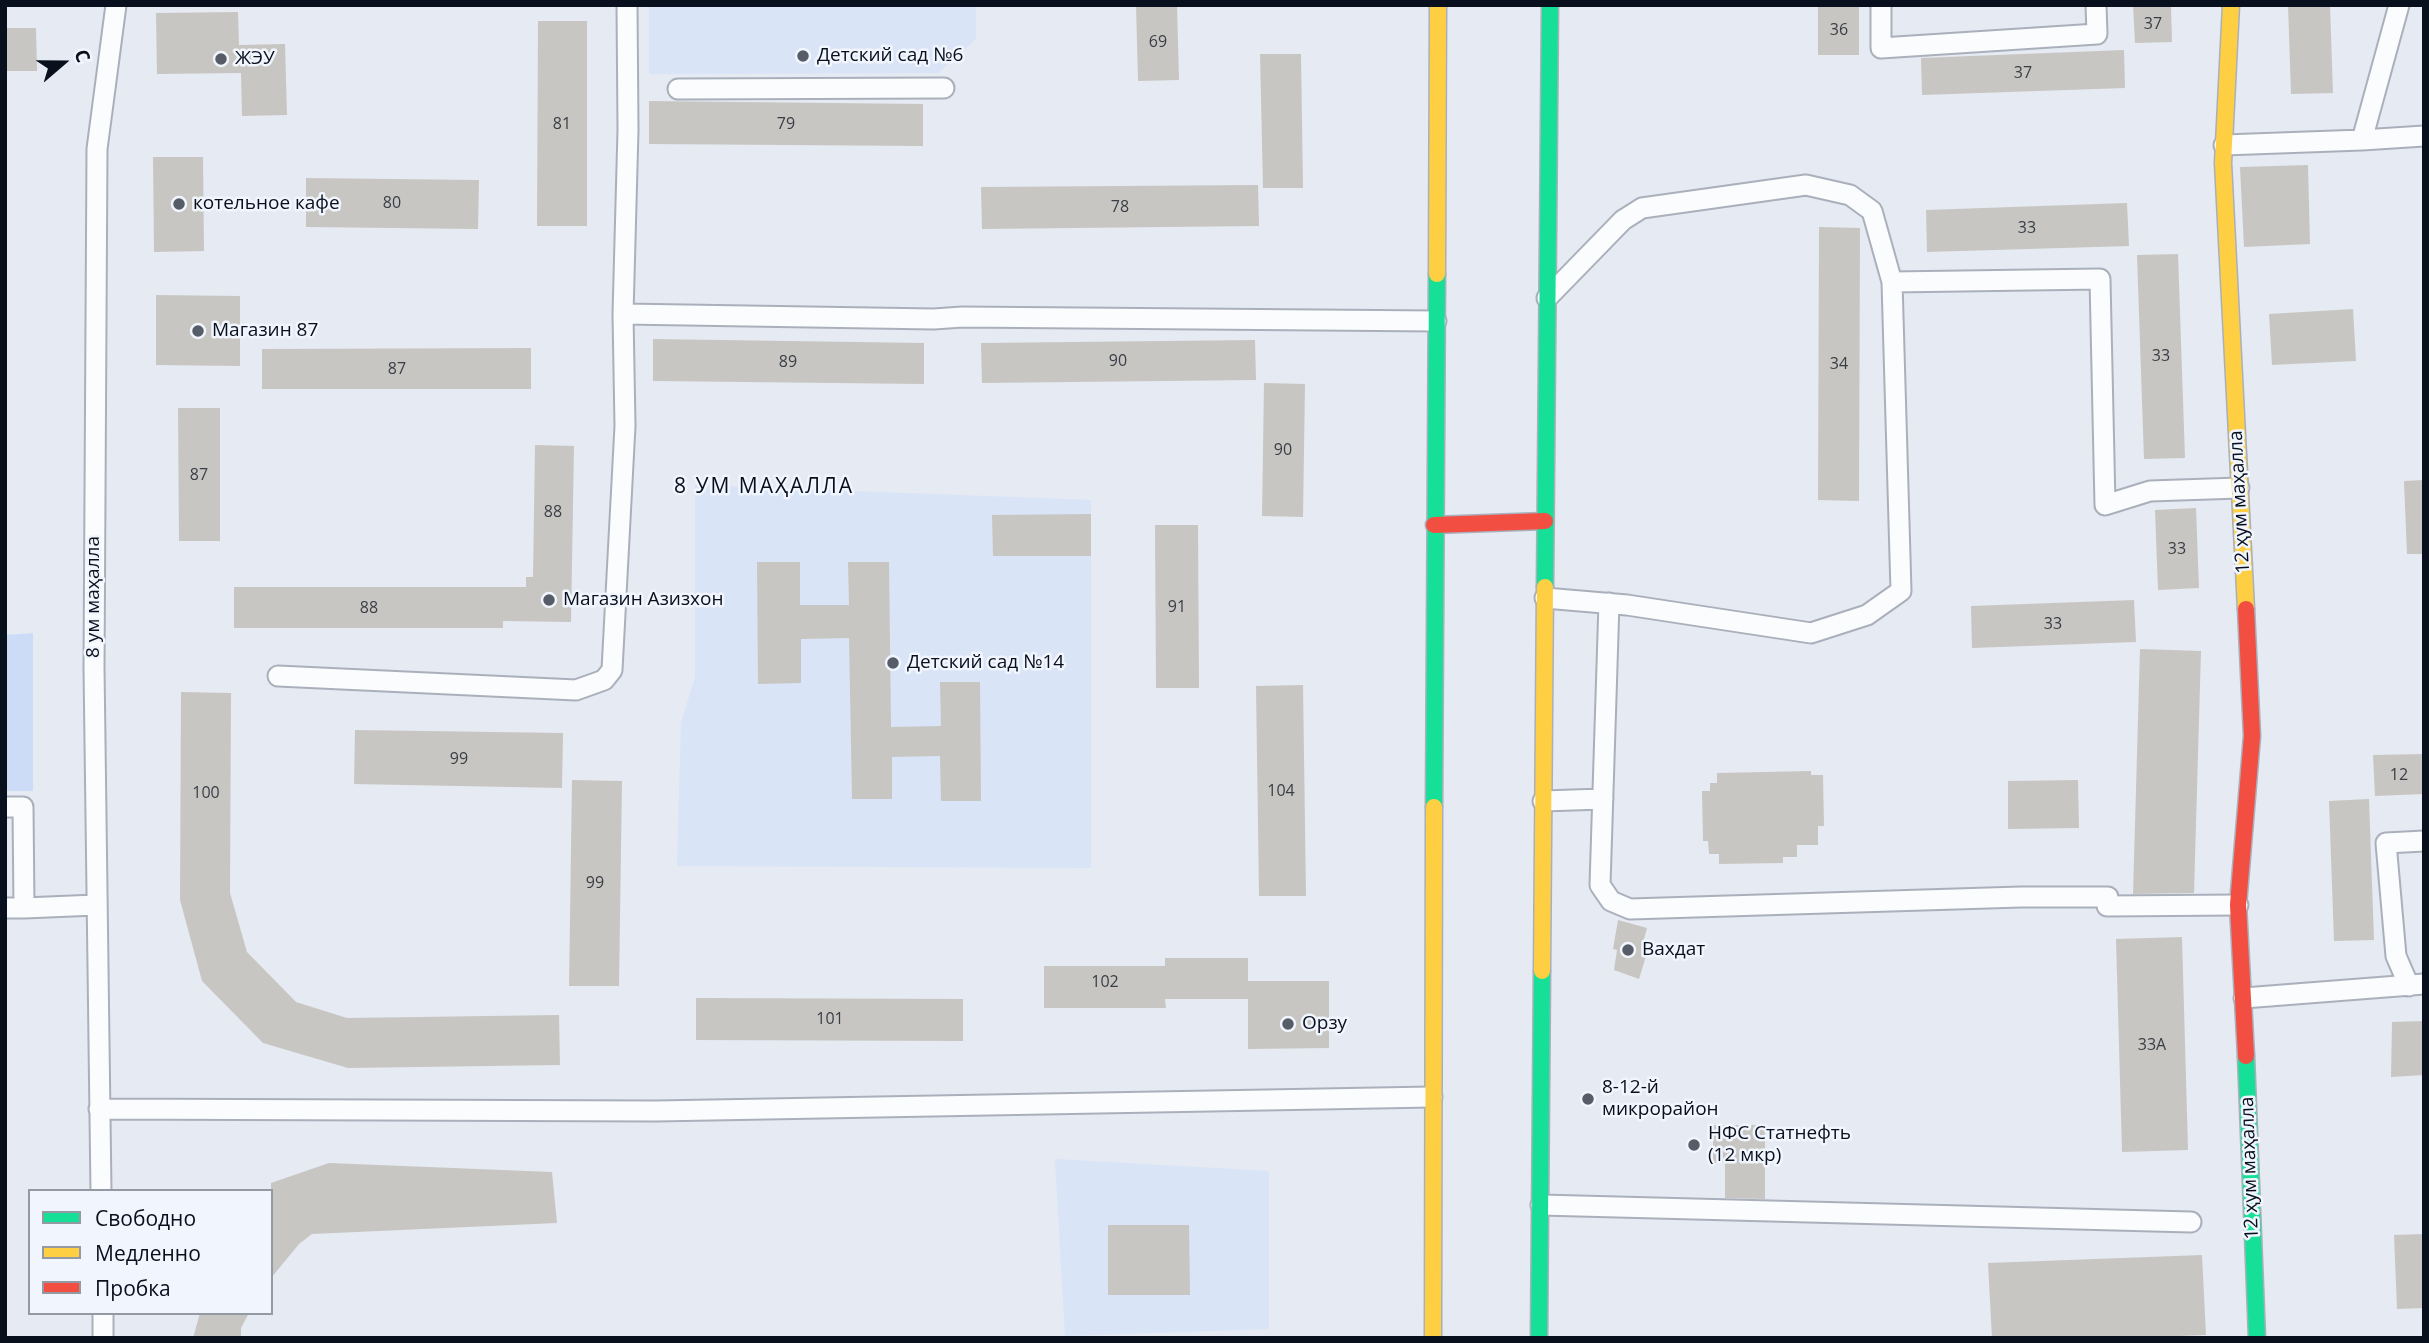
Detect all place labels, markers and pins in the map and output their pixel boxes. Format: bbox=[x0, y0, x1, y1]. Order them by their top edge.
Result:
place label: Детский сад №6 bbox=[817, 45, 963, 67]
place label: ЖЭУ bbox=[235, 48, 275, 70]
marker: Детский сад №6 bbox=[795, 48, 811, 64]
marker: ЖЭУ bbox=[213, 51, 229, 67]
place label: котельное кафе bbox=[193, 193, 340, 215]
marker: котельное кафе bbox=[171, 196, 187, 212]
place label: Магазин 87 bbox=[212, 320, 318, 342]
marker: Магазин 87 bbox=[190, 323, 206, 339]
place label: Магазин Азизхон bbox=[563, 589, 723, 611]
marker: Магазин Азизхон bbox=[541, 592, 557, 608]
place label: Детский сад №14 bbox=[907, 652, 1064, 674]
marker: Детский сад №14 bbox=[885, 655, 901, 671]
place label: Вахдат bbox=[1642, 939, 1705, 961]
marker: Вахдат bbox=[1620, 942, 1636, 958]
place label: Орзу bbox=[1302, 1013, 1347, 1035]
marker: Орзу bbox=[1280, 1016, 1296, 1032]
place label: 8-12-й микрорайон bbox=[1602, 1077, 1719, 1121]
marker: 8-12-й микрорайон bbox=[1580, 1091, 1596, 1107]
place label: НФС Статнефть (12 мкр) bbox=[1708, 1123, 1851, 1167]
marker: НФС Статнефть (12 мкр) bbox=[1686, 1137, 1702, 1153]

